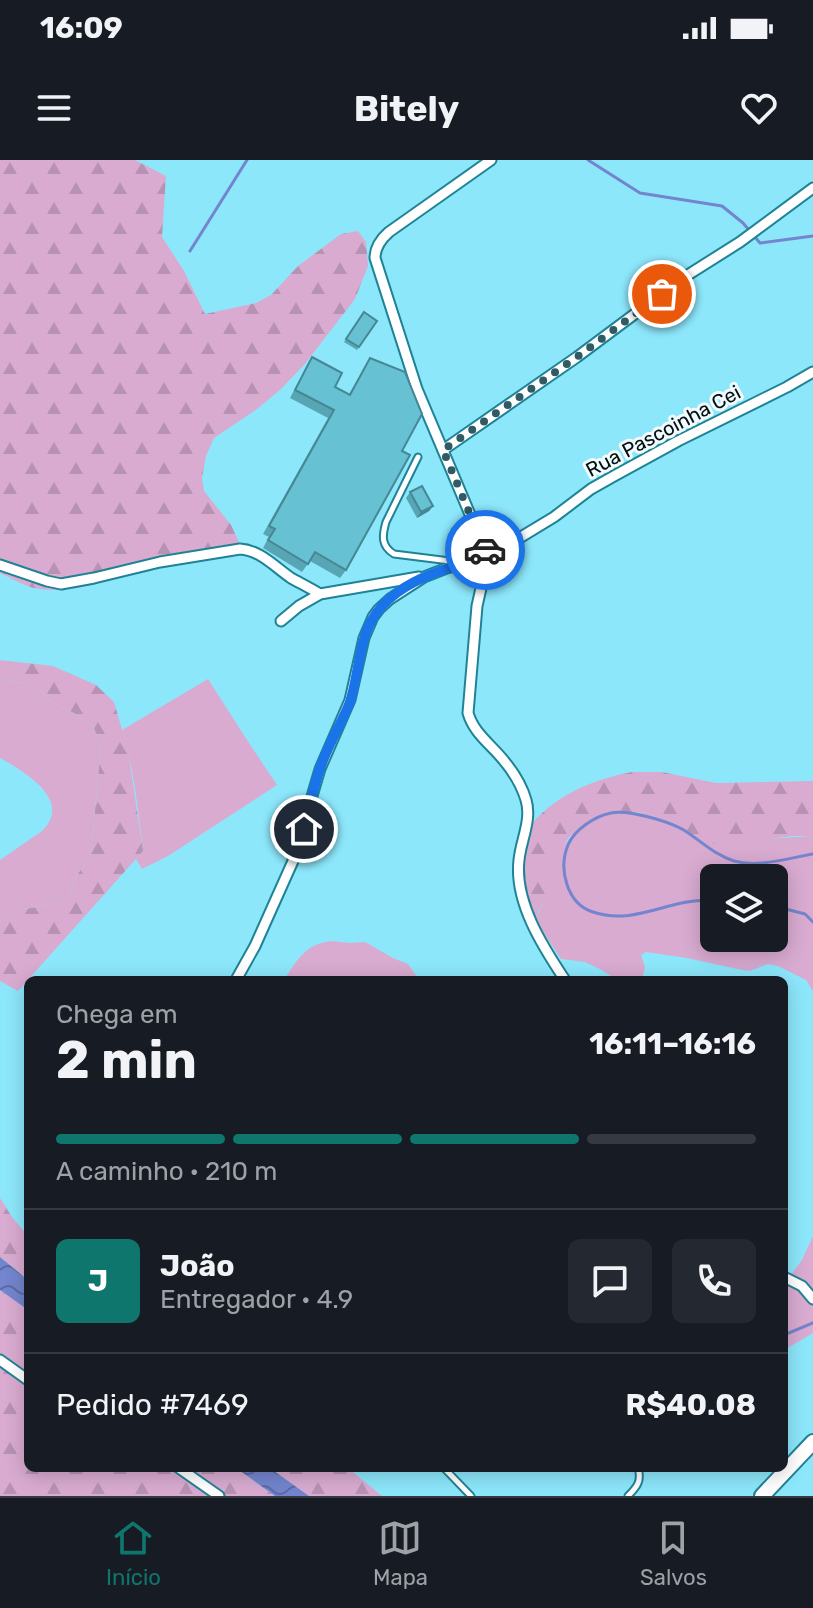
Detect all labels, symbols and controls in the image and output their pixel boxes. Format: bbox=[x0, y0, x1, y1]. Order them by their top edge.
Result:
text: 16:09 bbox=[40, 10, 123, 46]
icon: menu bbox=[32, 86, 76, 130]
icon: heart bbox=[737, 86, 781, 130]
text: Bitely bbox=[354, 87, 459, 130]
pin bbox=[628, 260, 696, 328]
icon: bag bbox=[640, 272, 684, 316]
street label: Rua Pascoinha Cei bbox=[581, 380, 745, 482]
courier bbox=[445, 510, 525, 590]
icon: car bbox=[463, 528, 507, 572]
pin bbox=[270, 795, 338, 863]
icon: home bbox=[282, 807, 326, 851]
map controls bbox=[700, 864, 788, 952]
button: layers bbox=[700, 864, 788, 952]
text: Chega em bbox=[56, 999, 178, 1030]
text: 16:11–16:16 bbox=[589, 1026, 756, 1062]
text: 2 min bbox=[56, 1029, 197, 1091]
text: A caminho · 210 m bbox=[56, 1156, 277, 1187]
button: chat bbox=[568, 1239, 652, 1323]
button: phone bbox=[672, 1239, 756, 1323]
text: João bbox=[160, 1248, 235, 1284]
text: J bbox=[88, 1263, 108, 1299]
text: Entregador · 4.9 bbox=[160, 1284, 353, 1315]
text: Pedido #7469 bbox=[56, 1387, 249, 1423]
text: R$40.08 bbox=[626, 1387, 756, 1423]
tab: Início bbox=[106, 1516, 161, 1591]
tab: Mapa bbox=[373, 1516, 428, 1591]
tab: Salvos bbox=[640, 1516, 707, 1591]

